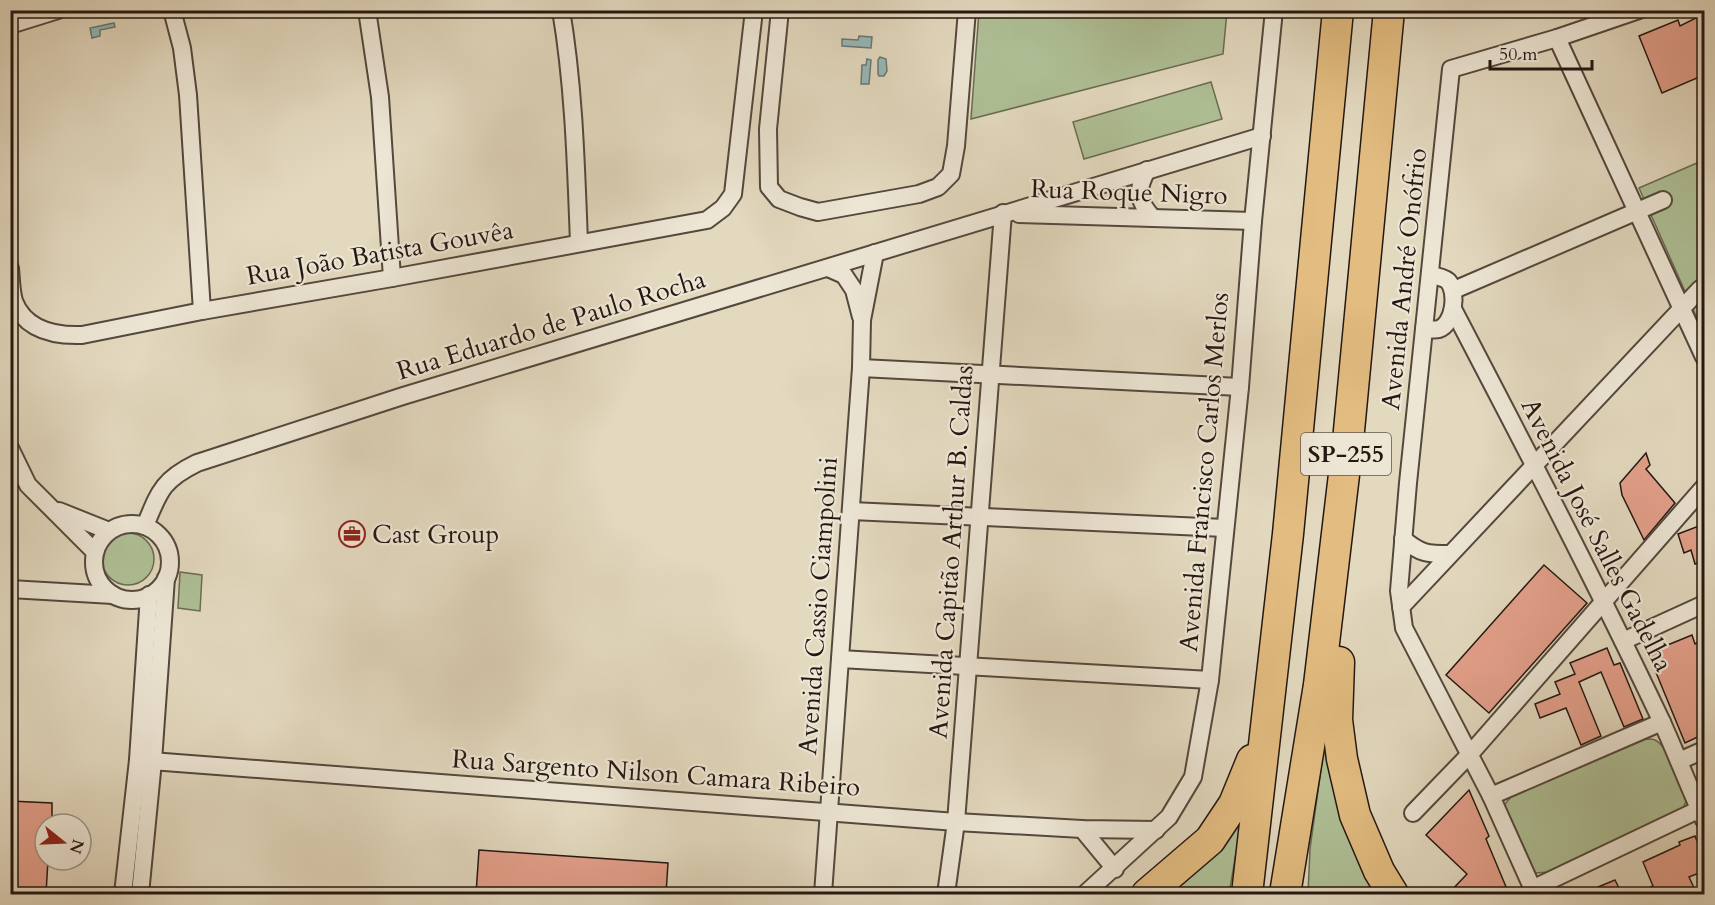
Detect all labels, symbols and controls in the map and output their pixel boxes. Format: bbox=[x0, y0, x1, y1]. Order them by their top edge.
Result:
scale bar bbox=[1490, 33, 1592, 71]
text: 50 m bbox=[1499, 42, 1538, 67]
street label: Avenida André Onófrio bbox=[1373, 146, 1435, 412]
street label: Rua Roque Nigro bbox=[1030, 171, 1228, 213]
street label: Rua João Batista Gouvêa bbox=[244, 212, 516, 294]
street label: Rua Eduardo de Paulo Rocha bbox=[392, 261, 710, 389]
street label: Avenida Francisco Carlos Merlos bbox=[1171, 291, 1237, 653]
street label: Avenida Capitão Arthur B. Caldas bbox=[920, 364, 982, 740]
street label: Avenida José Salles Gadelha bbox=[1513, 392, 1681, 678]
road number: SP-255 bbox=[1301, 433, 1391, 475]
street label: Avenida Cassio Ciampolini bbox=[790, 456, 846, 756]
place label: Cast Group bbox=[372, 517, 499, 552]
office icon: Cast Group bbox=[337, 519, 367, 549]
street label: Rua Sargento Nilson Camara Ribeiro bbox=[451, 741, 861, 805]
north arrow bbox=[33, 812, 93, 872]
text: N bbox=[64, 836, 89, 856]

